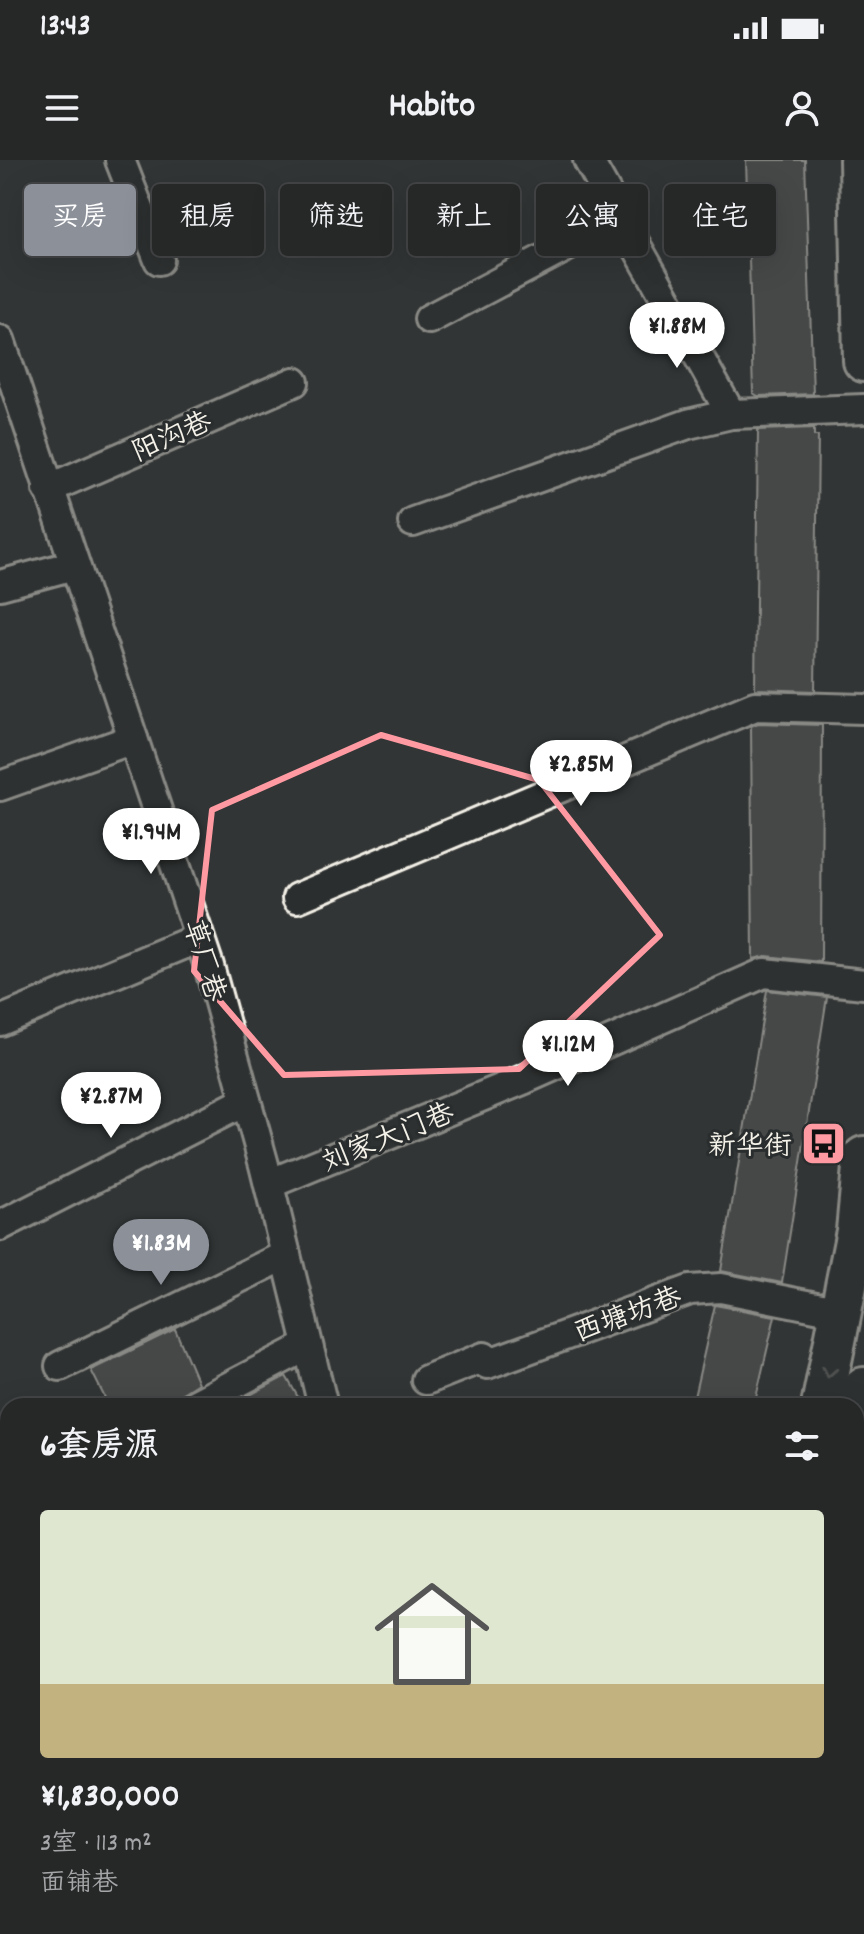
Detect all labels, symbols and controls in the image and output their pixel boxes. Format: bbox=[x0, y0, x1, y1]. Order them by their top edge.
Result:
text: 13:43 bbox=[40, 7, 91, 50]
text: Habito bbox=[389, 82, 475, 134]
icon: menu bbox=[40, 86, 84, 130]
icon: person bbox=[780, 86, 824, 130]
chip: 买房 bbox=[24, 184, 136, 256]
chip: 租房 bbox=[152, 184, 264, 256]
chip: 筛选 bbox=[280, 184, 392, 256]
chip: 新上 bbox=[408, 184, 520, 256]
chip: 公寓 bbox=[536, 184, 648, 256]
chip: 住宅 bbox=[664, 184, 776, 256]
pin: ¥1.88M bbox=[612, 302, 742, 370]
text: ¥1.88M bbox=[648, 309, 706, 346]
street label: 阳沟巷 bbox=[127, 404, 220, 475]
pin: ¥2.85M bbox=[516, 740, 646, 808]
text: ¥2.85M bbox=[548, 747, 614, 784]
pin: ¥1.94M bbox=[86, 808, 216, 876]
text: ¥1.94M bbox=[121, 815, 181, 852]
street label: 草厂巷 bbox=[170, 915, 233, 1008]
pin: ¥1.12M bbox=[503, 1020, 633, 1088]
text: ¥1.12M bbox=[541, 1027, 595, 1064]
pin: ¥2.87M bbox=[46, 1072, 176, 1140]
text: ¥2.87M bbox=[79, 1079, 143, 1116]
street label: 刘家大门巷 bbox=[316, 1095, 462, 1185]
bus stop icon: 新华街 bbox=[799, 1120, 847, 1168]
place label: 新华街 bbox=[708, 1129, 792, 1169]
pin: ¥1.83M bbox=[96, 1219, 226, 1287]
text: ¥1.83M bbox=[131, 1226, 191, 1263]
street label: 西塘坊巷 bbox=[569, 1279, 689, 1356]
one-way arrow bbox=[821, 1365, 838, 1378]
text: 6套房源 bbox=[40, 1424, 159, 1473]
icon: filters bbox=[780, 1424, 824, 1468]
icon: home bbox=[360, 1562, 504, 1706]
text: ¥1,830,000 bbox=[40, 1774, 180, 1823]
text: 3室 · 113 m² bbox=[40, 1826, 152, 1863]
text: 面铺巷 bbox=[40, 1866, 118, 1903]

